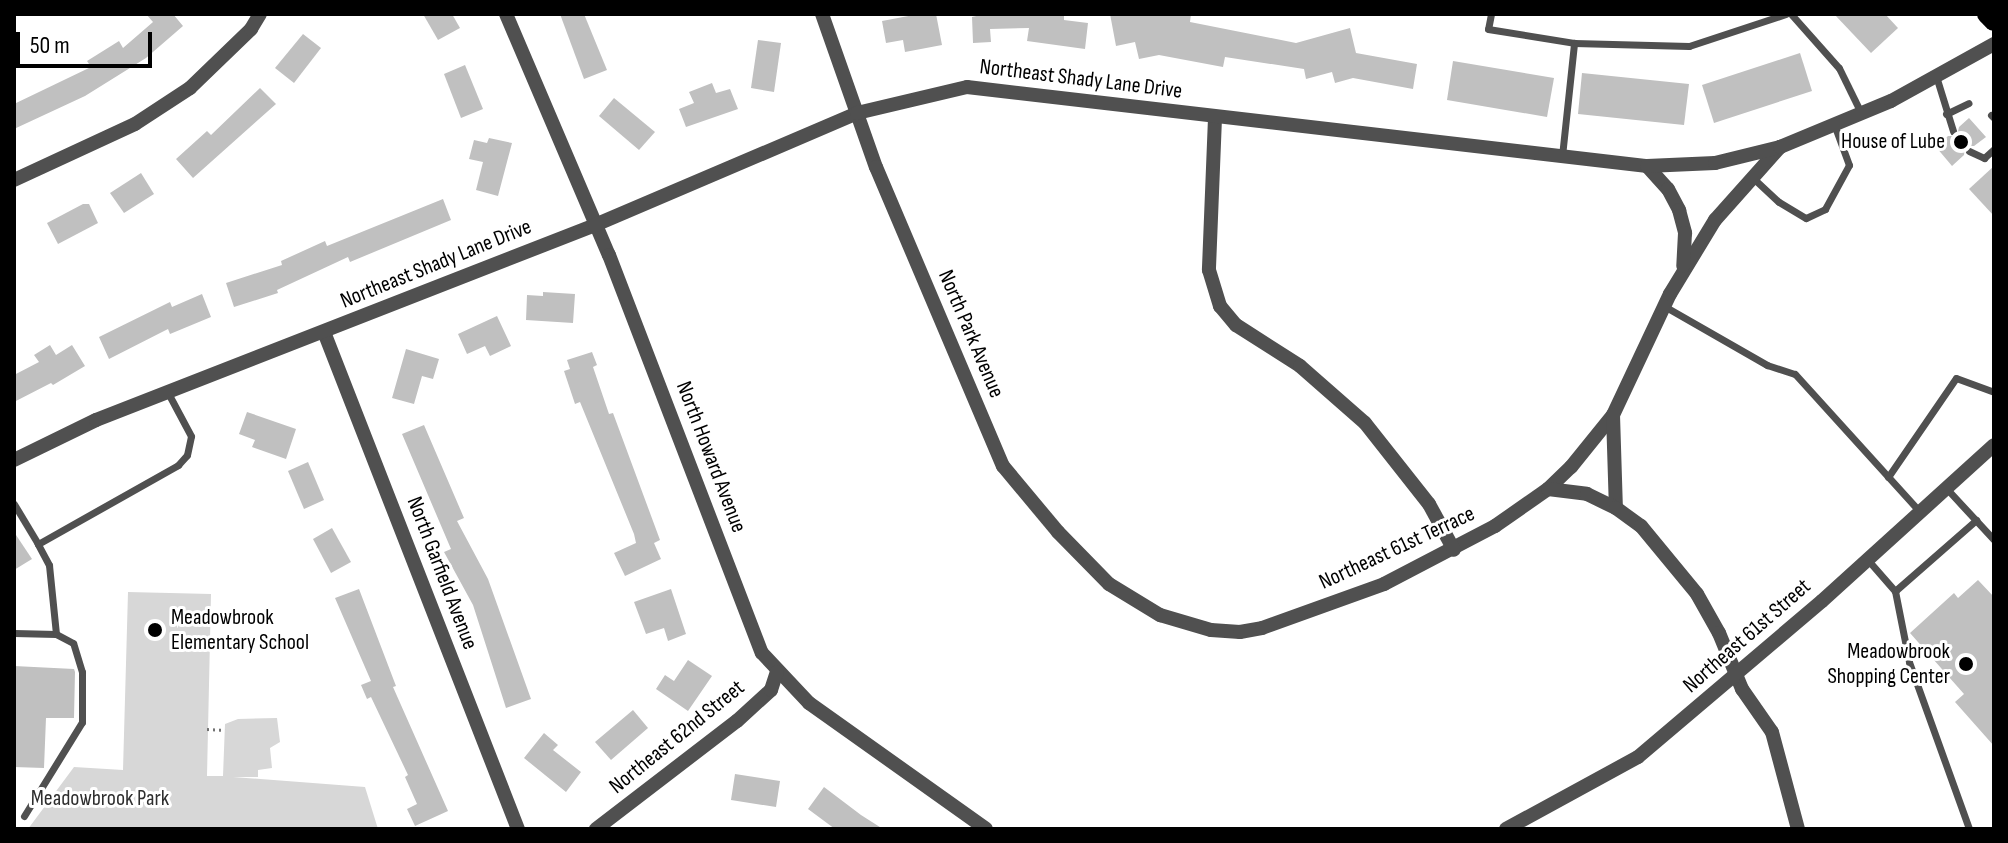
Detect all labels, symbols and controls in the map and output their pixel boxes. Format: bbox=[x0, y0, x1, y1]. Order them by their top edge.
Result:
scale bar bbox=[20, 16, 156, 66]
text: 50 m bbox=[30, 31, 70, 60]
street label: Northeast Shady Lane Drive bbox=[978, 53, 1184, 105]
place label: House of Lube bbox=[1841, 129, 1945, 155]
marker: House of Lube bbox=[1952, 133, 1970, 151]
street label: Northeast Shady Lane Drive bbox=[337, 214, 535, 314]
street label: North Park Avenue bbox=[932, 266, 1010, 402]
street label: North Howard Avenue bbox=[670, 378, 752, 536]
street label: North Garfield Avenue bbox=[401, 493, 483, 653]
street label: Northeast 61st Terrace bbox=[1315, 500, 1479, 596]
street label: Northeast 61st Street bbox=[1678, 573, 1816, 699]
place label: Meadowbrook Elementary School bbox=[171, 604, 309, 656]
marker: Meadowbrook Elementary School bbox=[146, 621, 164, 639]
place label: Meadowbrook Shopping Center bbox=[1827, 638, 1950, 690]
marker: Meadowbrook Shopping Center bbox=[1957, 655, 1975, 673]
street label: Northeast 62nd Street bbox=[604, 675, 750, 799]
park label: Meadowbrook Park bbox=[31, 786, 169, 812]

